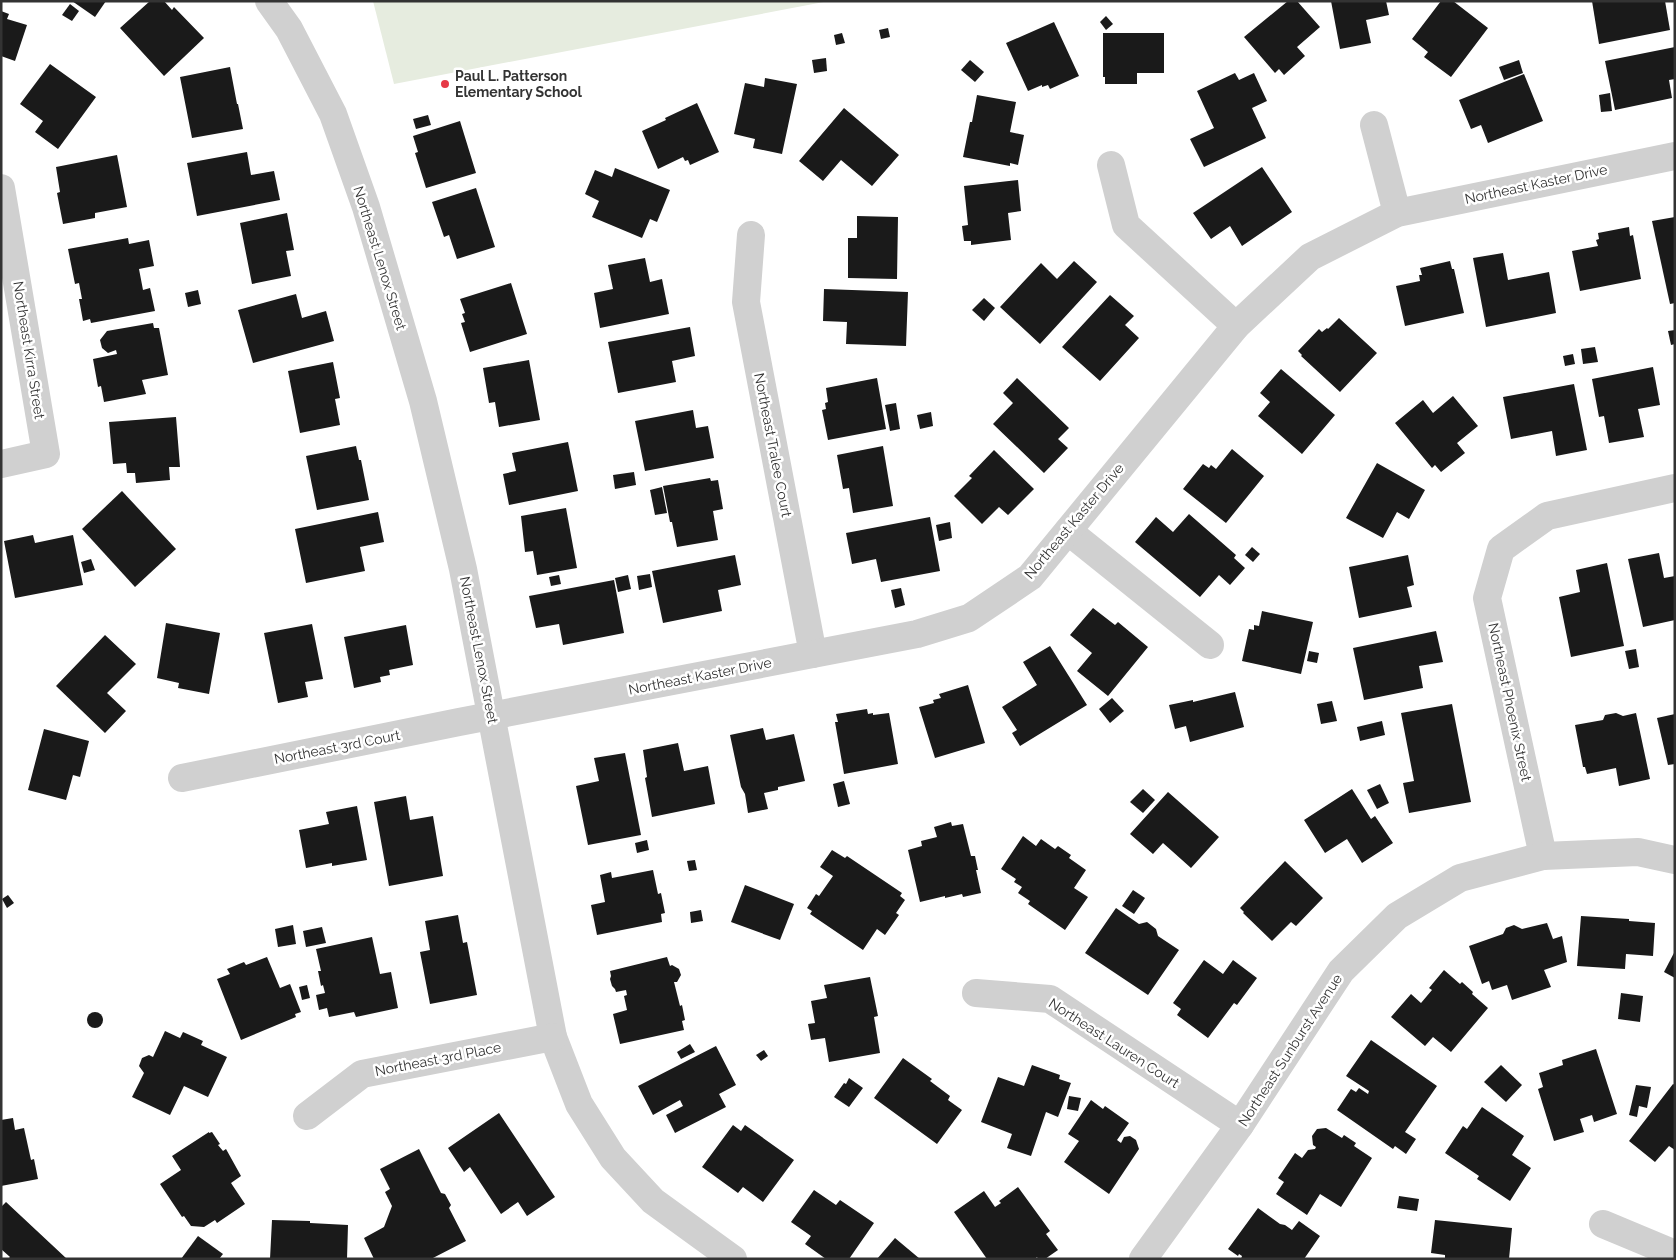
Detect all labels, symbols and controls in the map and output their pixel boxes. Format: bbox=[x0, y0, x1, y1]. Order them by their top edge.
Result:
place label: Paul L. Patterson Elementary School bbox=[455, 68, 583, 100]
marker: Paul L. Patterson Elementary School bbox=[439, 78, 451, 90]
street label: Northeast Kaster Drive bbox=[1463, 161, 1609, 207]
street label: Northeast Lenox Street bbox=[350, 184, 410, 332]
street label: Northeast Kirra Street bbox=[10, 280, 48, 420]
street label: Northeast Tralee Court bbox=[751, 371, 795, 519]
street label: Northeast Kaster Drive bbox=[1021, 460, 1127, 582]
street label: Northeast Lenox Street bbox=[457, 575, 501, 725]
street label: Northeast Phoenix Street bbox=[1485, 621, 1535, 783]
street label: Northeast Kaster Drive bbox=[627, 654, 773, 698]
street label: Northeast 3rd Court bbox=[273, 727, 402, 767]
street label: Northeast Sunburst Avenue bbox=[1235, 971, 1345, 1129]
street label: Northeast Lauren Court bbox=[1046, 995, 1182, 1091]
street label: Northeast 3rd Place bbox=[374, 1039, 502, 1079]

